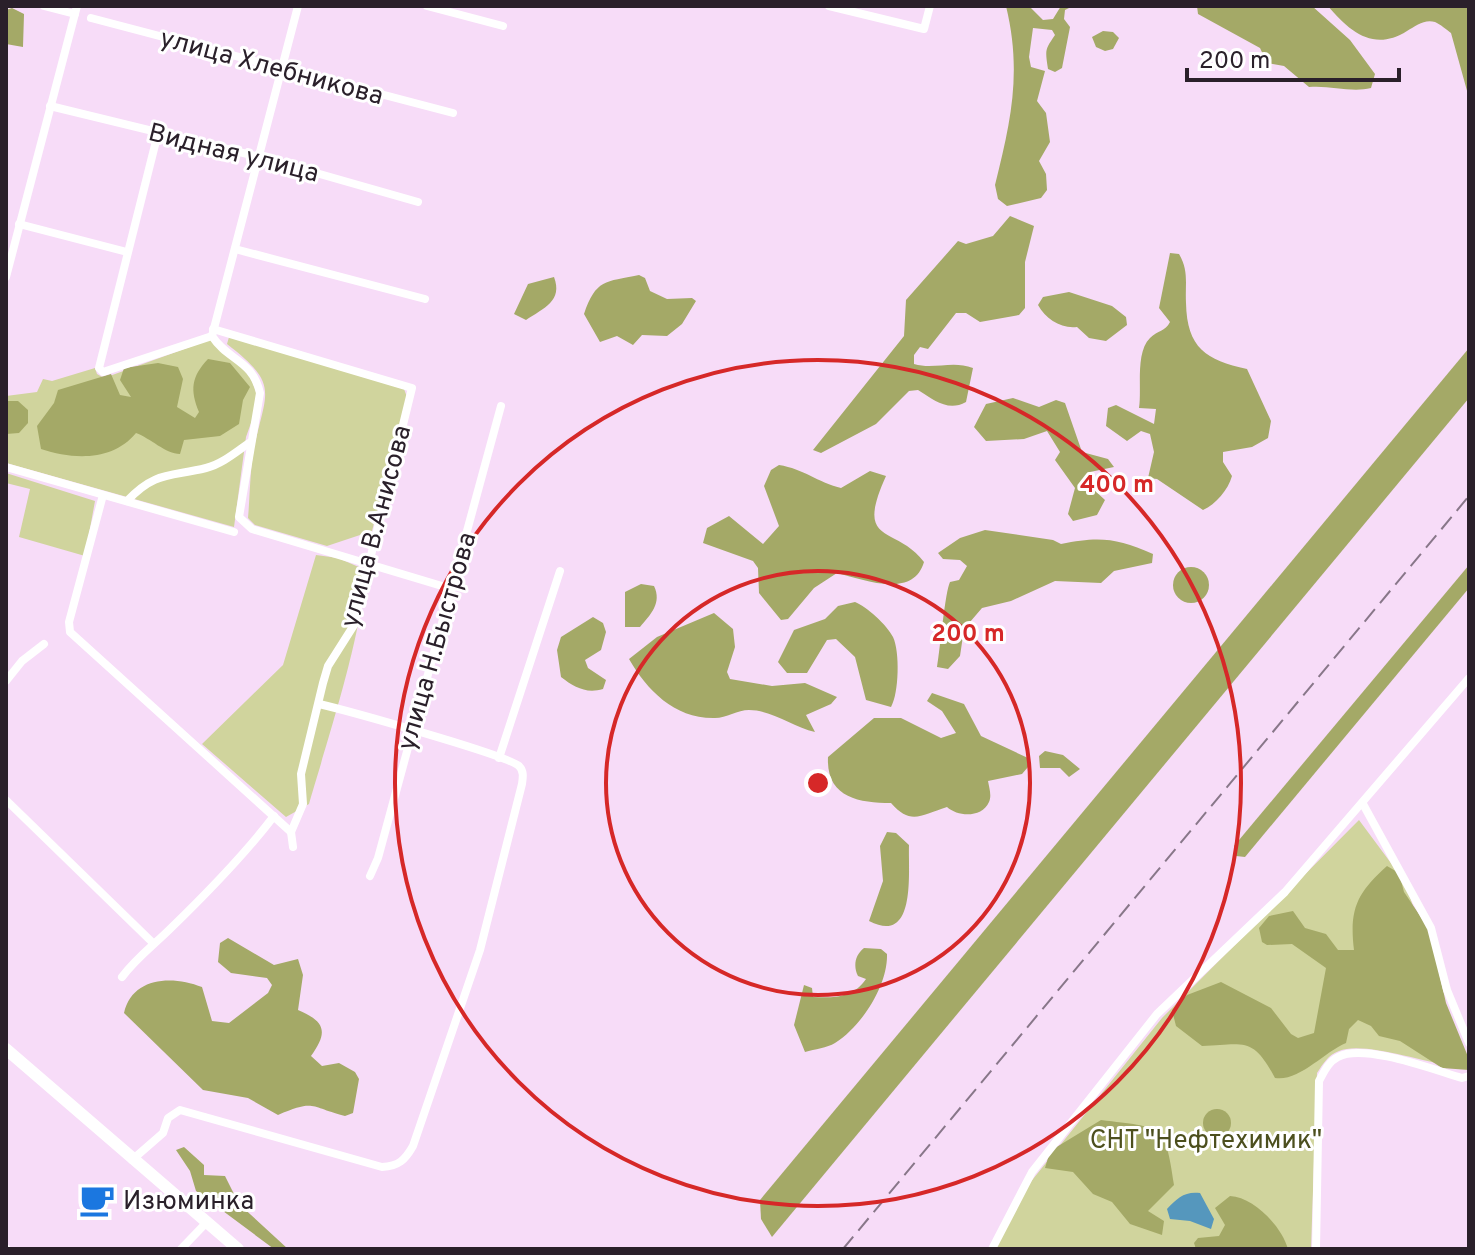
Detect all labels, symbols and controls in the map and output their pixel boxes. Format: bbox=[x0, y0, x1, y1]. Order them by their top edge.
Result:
street label: улица Хлебникова bbox=[156, 23, 387, 114]
scale bar bbox=[1187, 32, 1399, 82]
text: 200 m bbox=[1199, 47, 1270, 77]
street label: Видная улица bbox=[145, 117, 322, 192]
street label: улица В.Анисова bbox=[335, 422, 420, 632]
text: 400 m bbox=[1080, 471, 1154, 501]
street label: улица Н.Быстрова bbox=[391, 529, 485, 755]
text: 200 m bbox=[931, 620, 1005, 650]
centre of rings bbox=[804, 769, 832, 797]
park label: СНТ "Нефтехимик" bbox=[1090, 1125, 1322, 1158]
cafe icon: Изюминка bbox=[78, 1181, 116, 1219]
place label: Изюминка bbox=[123, 1186, 254, 1219]

